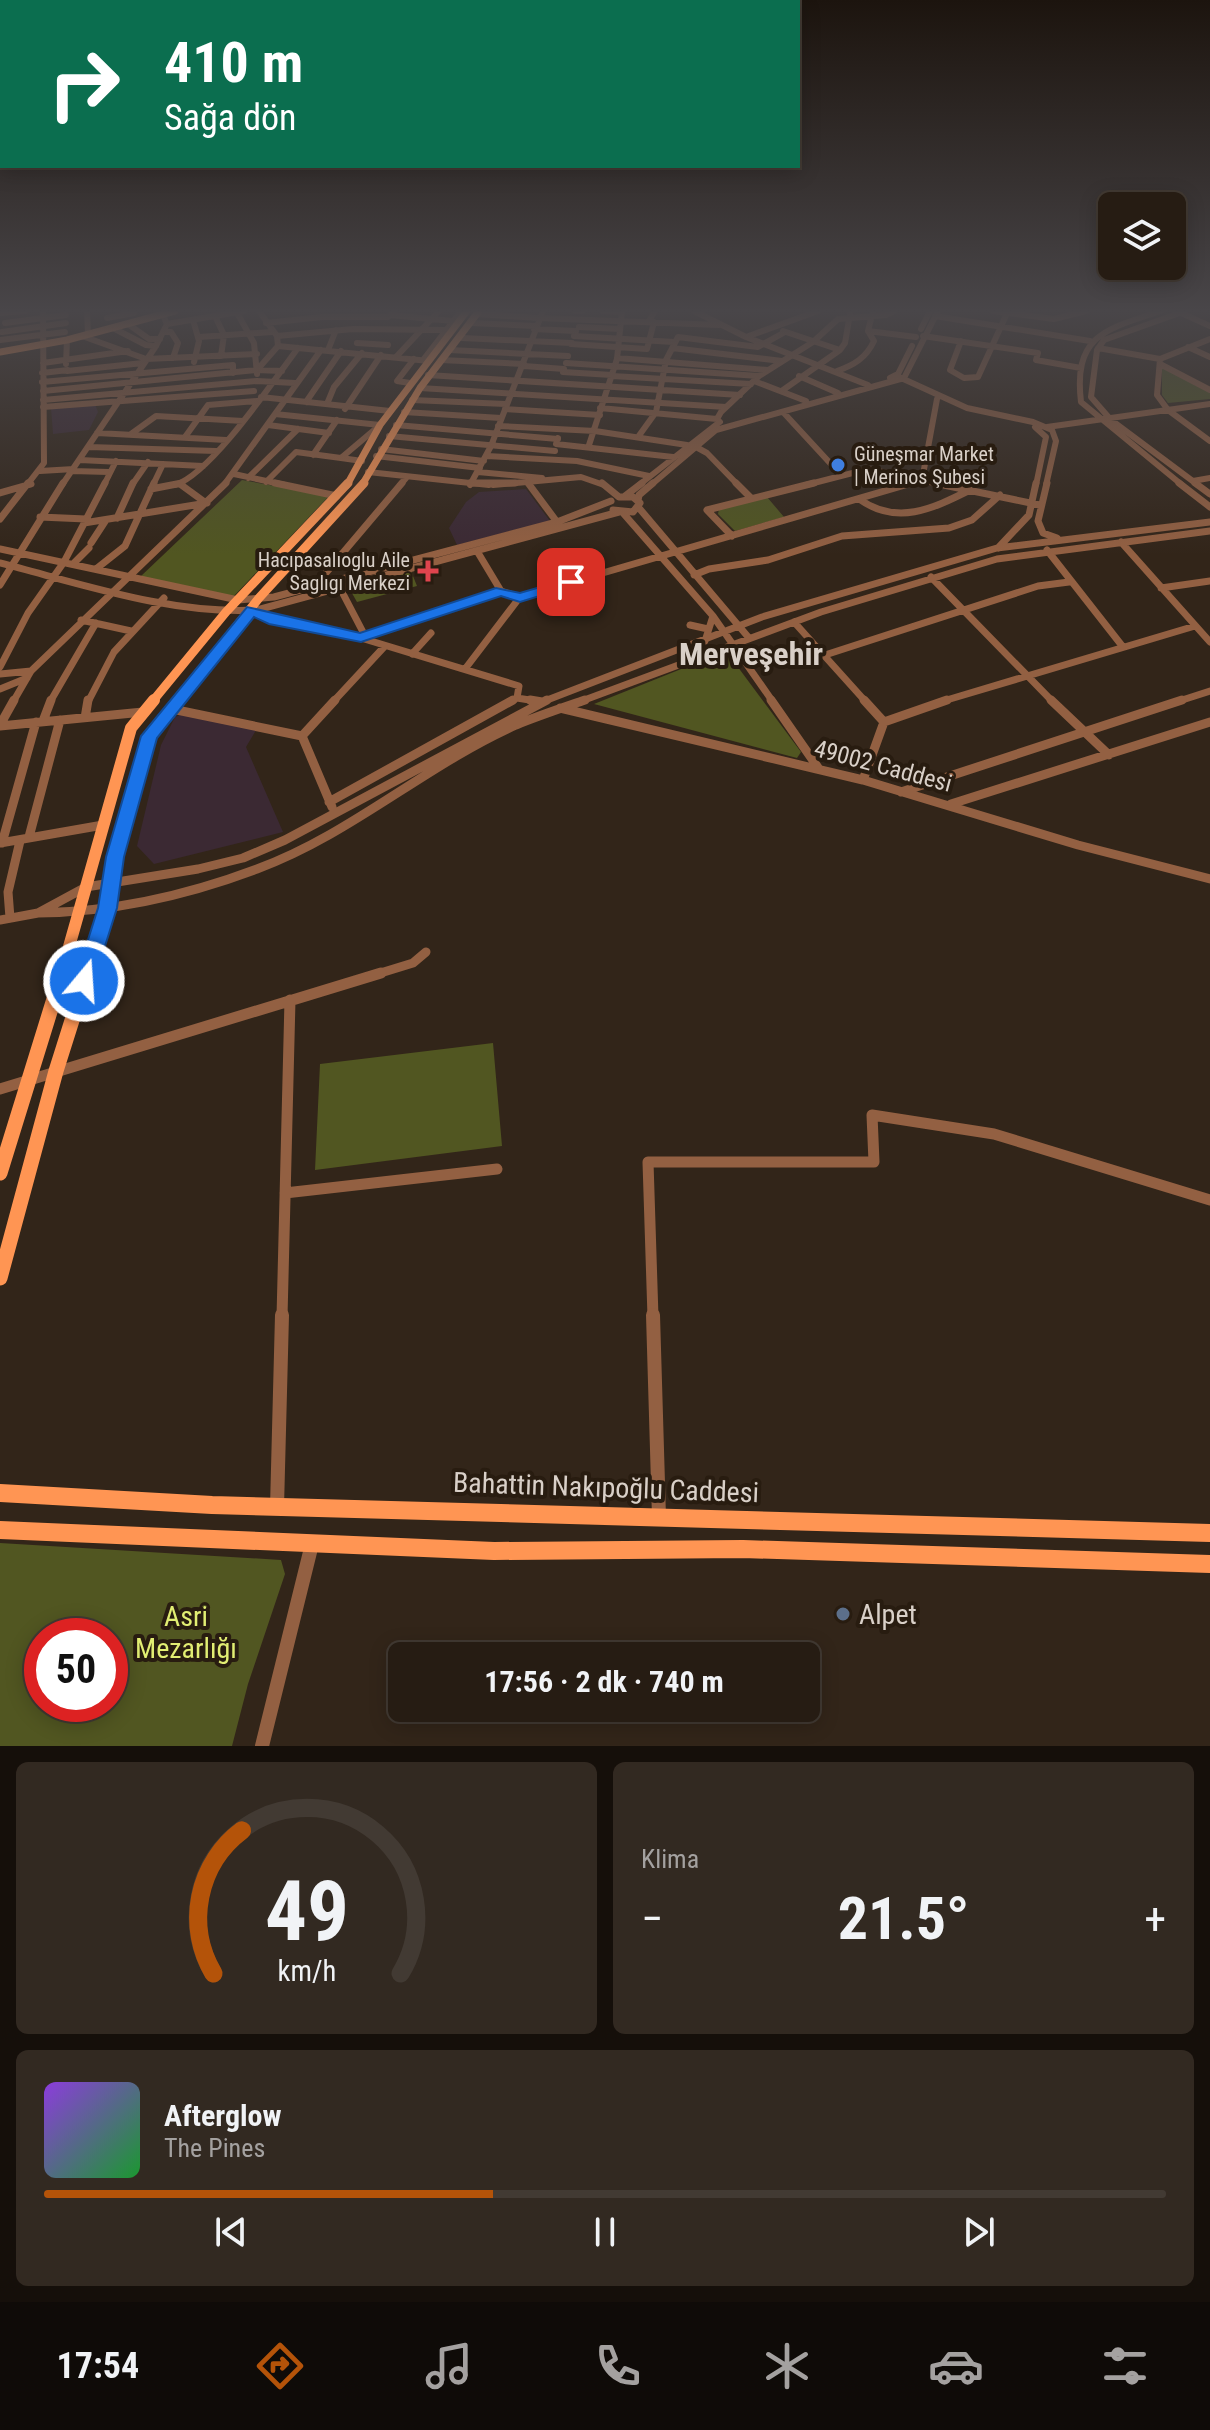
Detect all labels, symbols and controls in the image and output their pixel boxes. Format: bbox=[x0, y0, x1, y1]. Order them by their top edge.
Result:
text: 410 m bbox=[164, 30, 303, 96]
icon: right bbox=[32, 32, 136, 136]
text: Sağa dön bbox=[164, 97, 297, 139]
map controls bbox=[1098, 192, 1186, 280]
button: layers bbox=[1098, 192, 1186, 280]
place label: Güneşmar Market | Merinos Şubesi bbox=[854, 442, 994, 489]
marker: Güneşmar Market | Merinos Şubesi bbox=[829, 456, 847, 474]
place label: Hacıpasalıoglu Aile Saglıgı Merkezi bbox=[258, 548, 410, 595]
pin bbox=[537, 548, 605, 616]
marker: Hacıpasalıoglu Aile Saglıgı Merkezi bbox=[417, 560, 439, 582]
icon: arrive bbox=[549, 560, 593, 604]
district label: Merveşehir bbox=[679, 635, 823, 673]
street label: 49002 Caddesi bbox=[811, 734, 955, 798]
position arrow bbox=[42, 939, 126, 1023]
street label: Bahattin Nakıpoğlu Caddesi bbox=[452, 1466, 759, 1509]
place label: Alpet bbox=[859, 1598, 917, 1631]
park label: Asri Mezarlığı bbox=[135, 1600, 237, 1665]
marker: Alpet bbox=[834, 1605, 852, 1623]
speed limit sign: 50 bbox=[24, 1618, 128, 1722]
text: 17:56 · 2 dk · 740 m bbox=[484, 1664, 724, 1699]
text: Klima bbox=[641, 1844, 699, 1874]
text: 49 bbox=[264, 1863, 349, 1960]
text: 21.5° bbox=[838, 1883, 969, 1954]
text: − bbox=[641, 1893, 663, 1945]
text: + bbox=[1144, 1893, 1166, 1945]
text: km/h bbox=[277, 1954, 336, 1988]
text: Afterglow bbox=[164, 2098, 282, 2133]
text: The Pines bbox=[164, 2133, 265, 2163]
icon: previous bbox=[209, 2210, 253, 2254]
icon: pause bbox=[583, 2210, 627, 2254]
icon: next bbox=[957, 2210, 1001, 2254]
icon: directions bbox=[252, 2338, 308, 2394]
icon: music bbox=[421, 2338, 477, 2394]
icon: phone bbox=[590, 2338, 646, 2394]
icon: climate bbox=[759, 2338, 815, 2394]
icon: car bbox=[928, 2338, 984, 2394]
icon: filters bbox=[1097, 2338, 1153, 2394]
text: 17:54 bbox=[57, 2345, 139, 2387]

